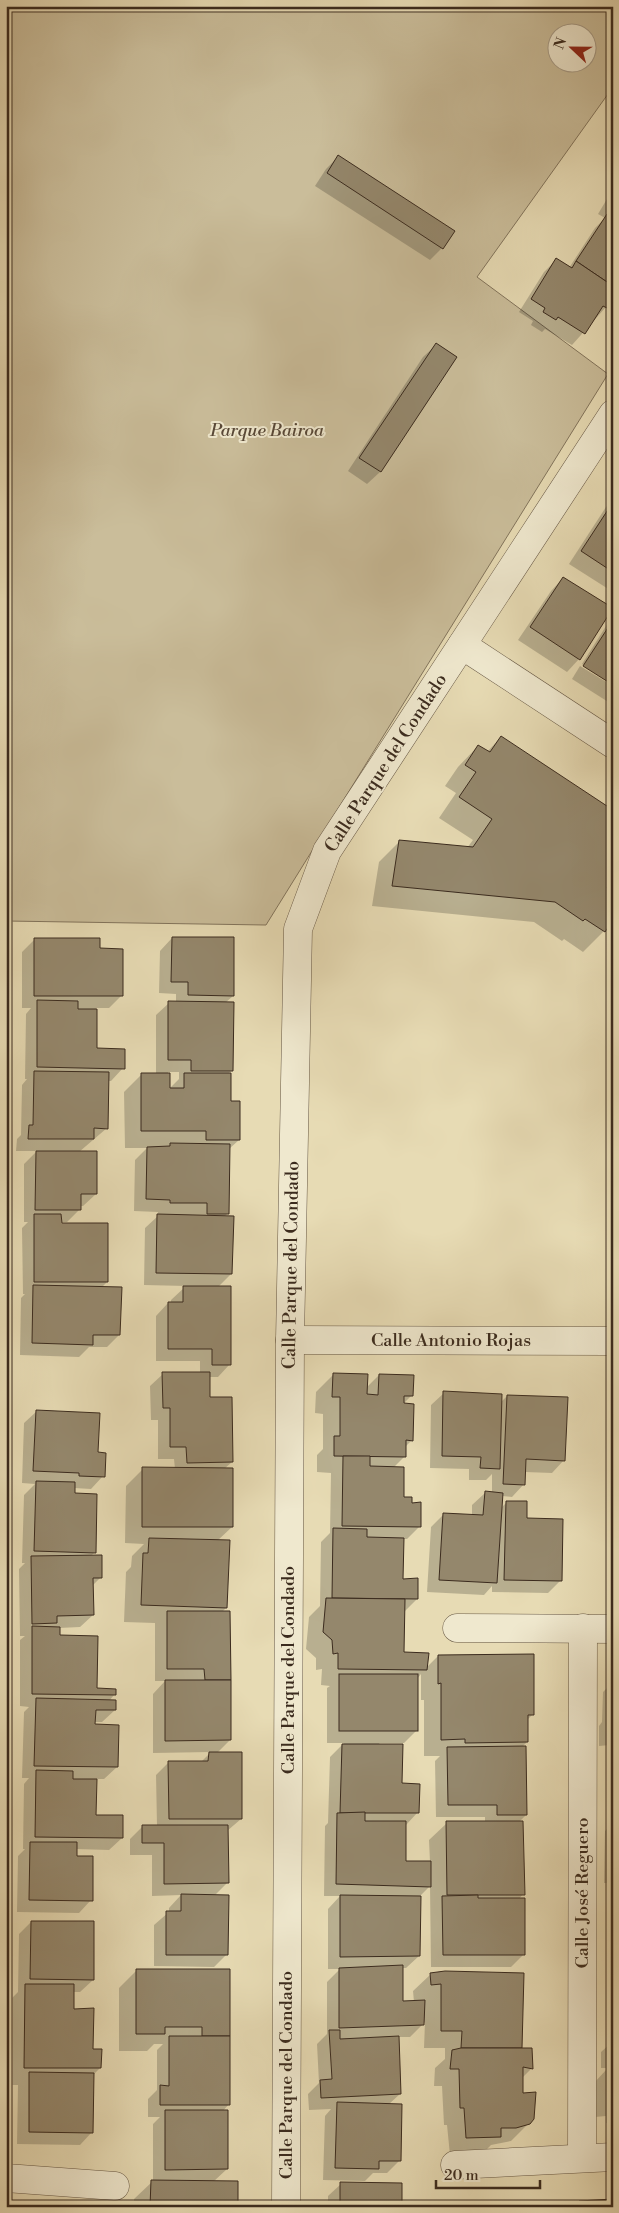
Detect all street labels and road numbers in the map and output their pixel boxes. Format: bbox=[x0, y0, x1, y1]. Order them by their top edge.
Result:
street label: Calle Parque del Condado bbox=[320, 669, 452, 857]
street label: Calle Parque del Condado bbox=[278, 1161, 304, 1369]
street label: Calle Antonio Rojas bbox=[371, 1329, 531, 1352]
street label: Calle Parque del Condado bbox=[277, 1566, 300, 1774]
street label: Calle José Reguero bbox=[571, 1817, 594, 1969]
street label: Calle Parque del Condado bbox=[275, 1971, 298, 2179]

